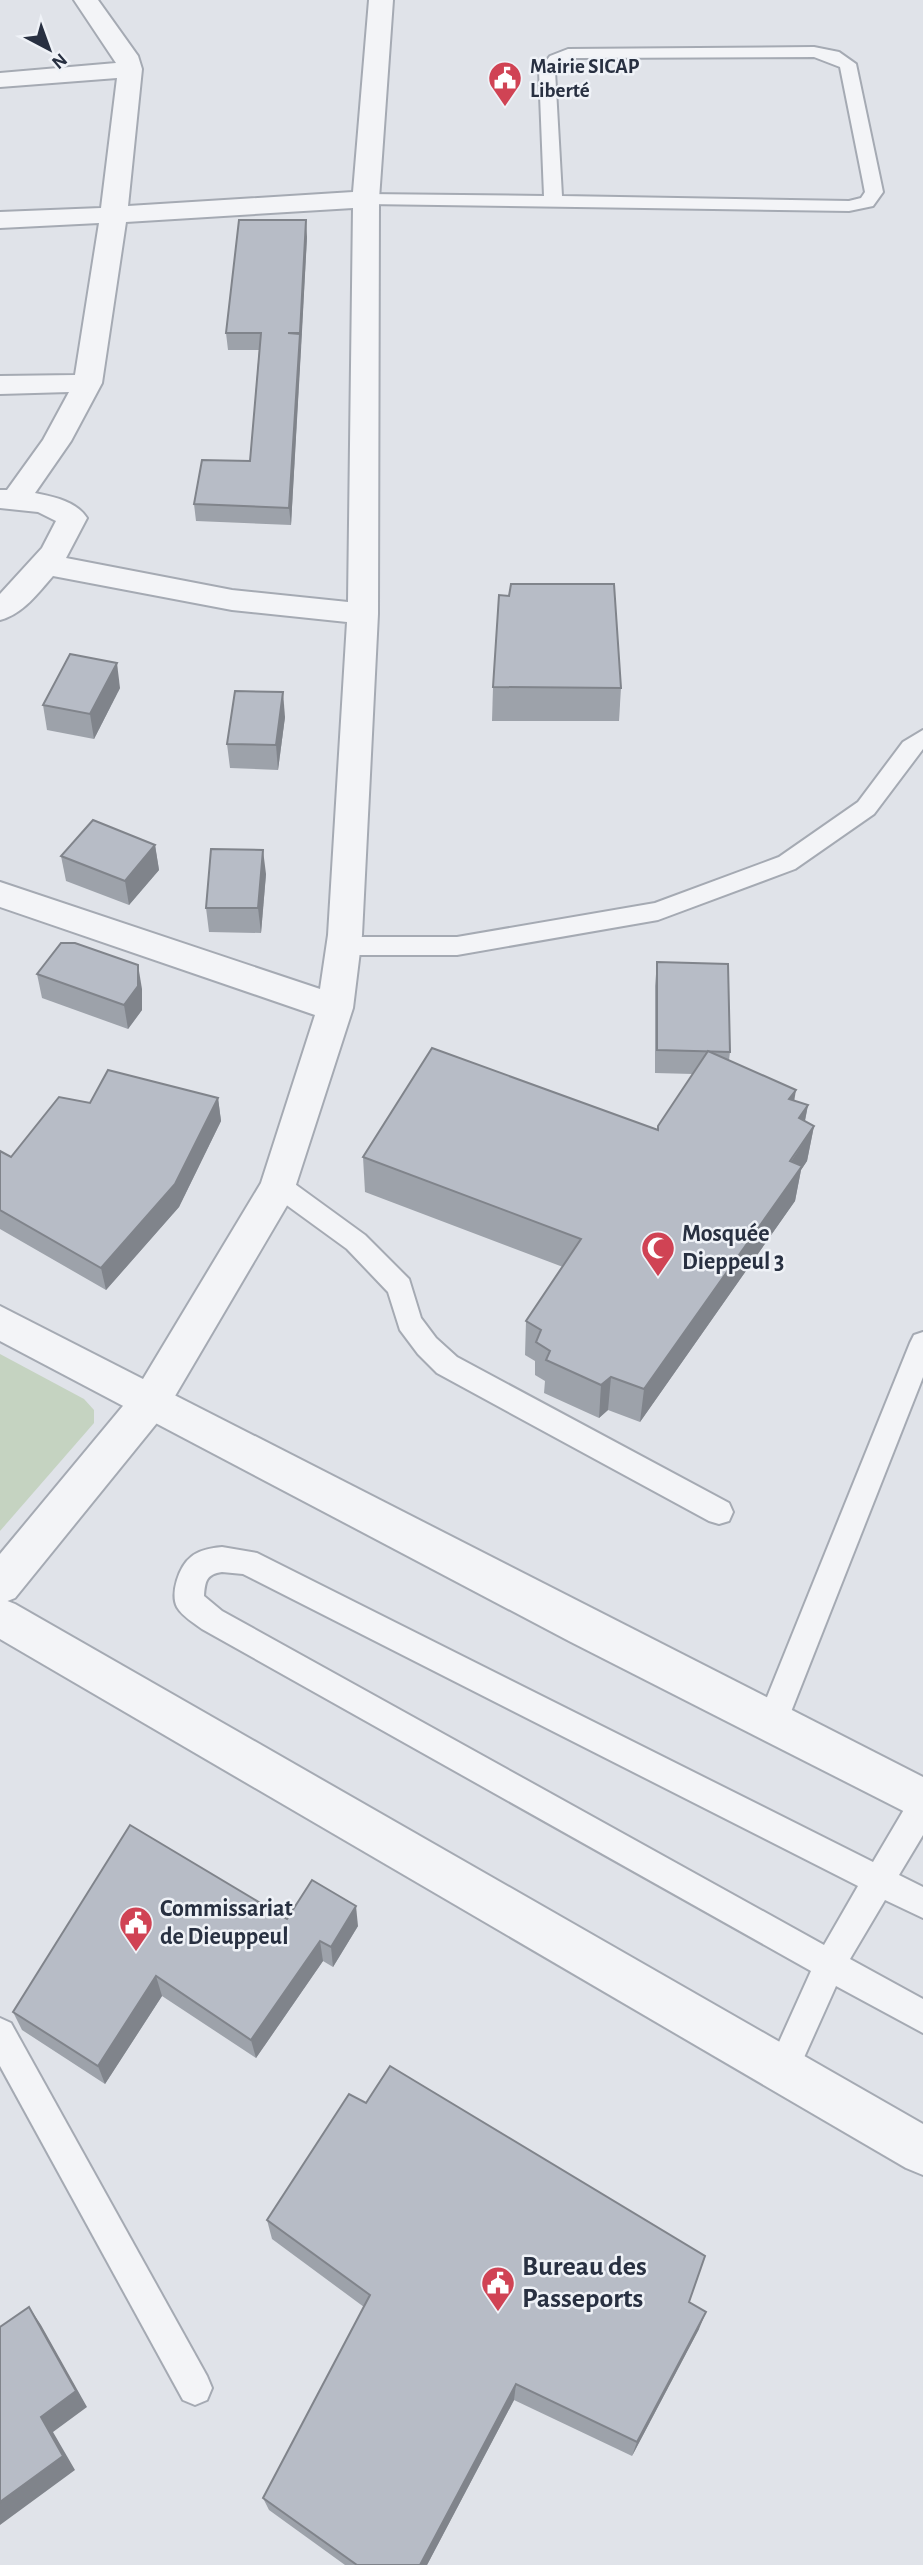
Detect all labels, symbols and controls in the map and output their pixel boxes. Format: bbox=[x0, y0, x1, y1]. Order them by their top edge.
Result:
north arrow bbox=[14, 14, 84, 84]
text: N bbox=[48, 49, 70, 72]
place label: Mairie SICAP Liberté bbox=[530, 56, 640, 101]
public building icon: Mairie SICAP Liberté bbox=[486, 59, 524, 108]
place label: Mosquée Dieppeul 3 bbox=[682, 1222, 784, 1274]
mosque icon: Mosquée Dieppeul 3 bbox=[639, 1229, 677, 1278]
place label: Commissariat de Dieuppeul bbox=[160, 1897, 293, 1949]
public building icon: Commissariat de Dieuppeul bbox=[117, 1904, 155, 1953]
place label: Bureau des Passeports bbox=[522, 2253, 647, 2313]
public building icon: Bureau des Passeports bbox=[479, 2264, 517, 2313]

